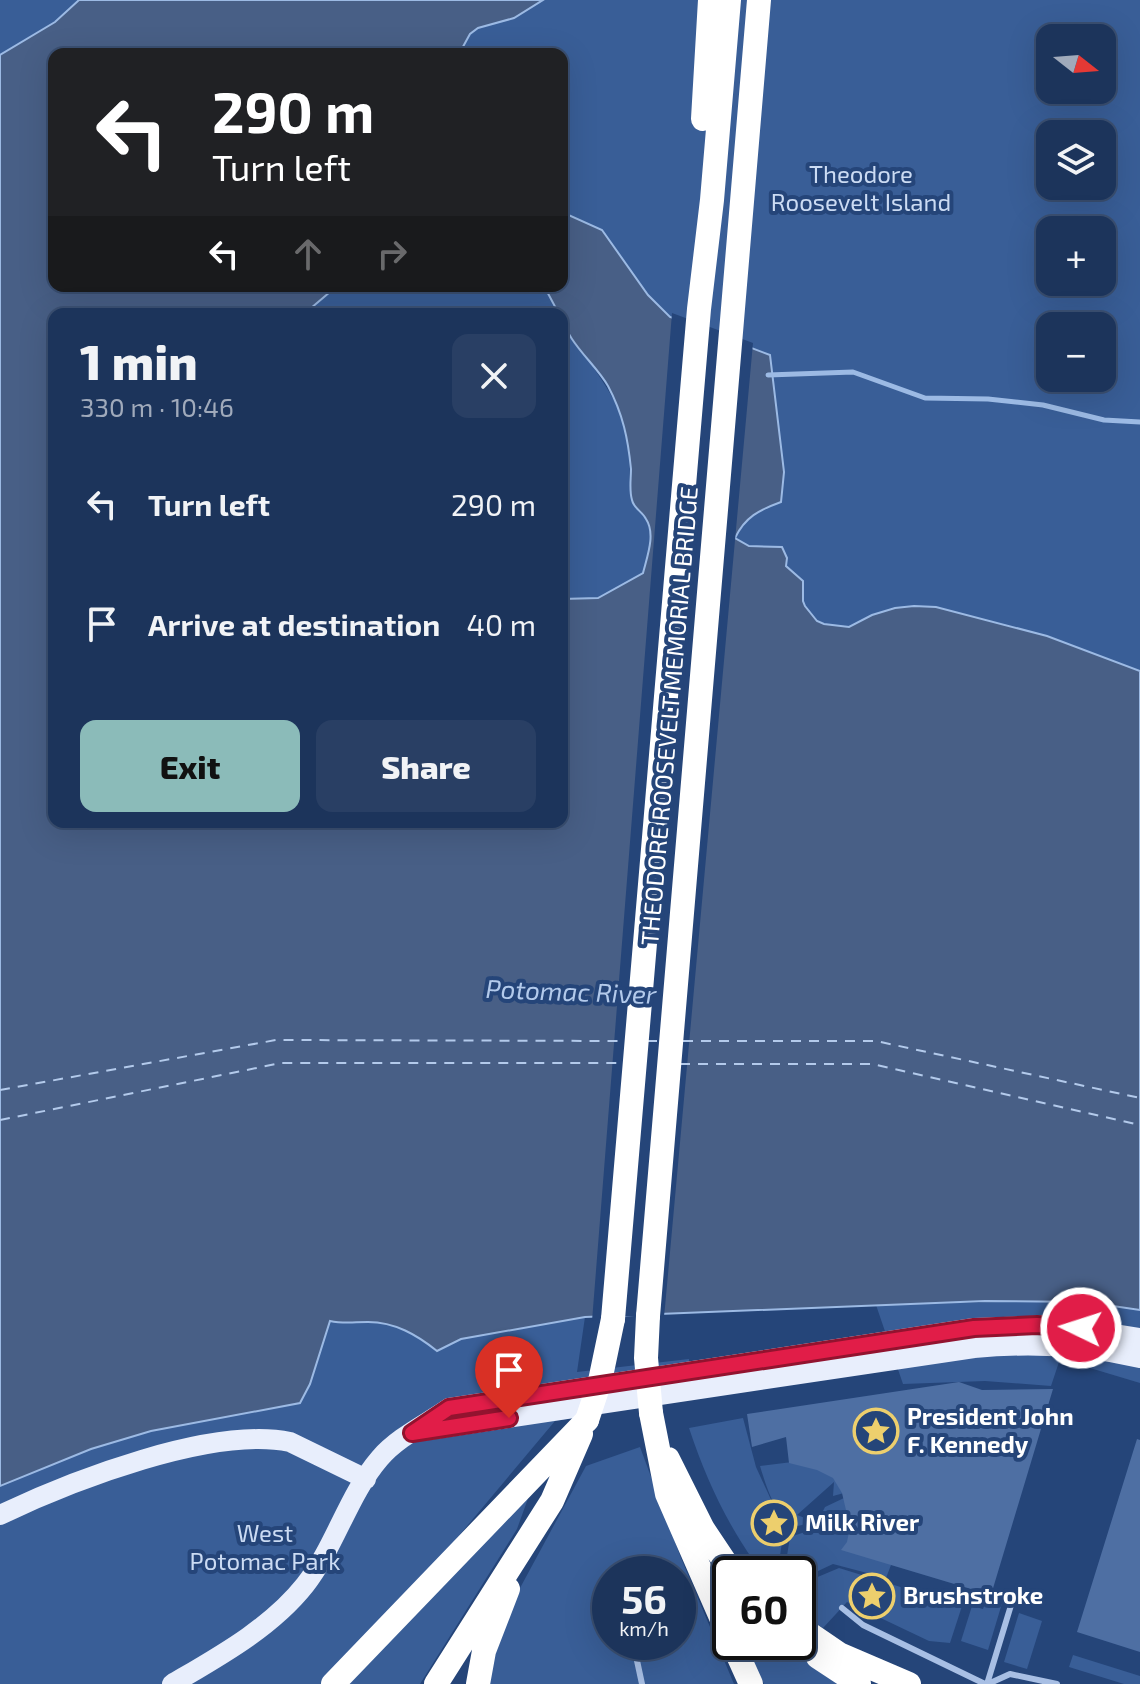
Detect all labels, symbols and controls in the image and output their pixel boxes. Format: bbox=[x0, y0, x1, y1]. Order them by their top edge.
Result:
north arrow bbox=[1036, 24, 1116, 104]
map controls bbox=[1036, 24, 1116, 392]
text: 290 m bbox=[212, 77, 374, 144]
icon: left bbox=[80, 80, 184, 184]
button: layers bbox=[1036, 120, 1116, 200]
text: Turn left bbox=[212, 145, 351, 188]
park label: Theodore Roosevelt Island bbox=[771, 159, 951, 216]
button: + bbox=[1036, 216, 1116, 296]
icon: left bbox=[202, 232, 246, 276]
icon: ahead bbox=[286, 232, 330, 276]
icon: right bbox=[370, 232, 414, 276]
button: − bbox=[1036, 312, 1116, 392]
text: 1 min bbox=[80, 332, 198, 390]
button: close bbox=[452, 334, 536, 418]
text: 330 m · 10:46 bbox=[80, 391, 234, 422]
icon: left bbox=[80, 482, 124, 526]
street label: THEODORE ROOSEVELT MEMORIAL BRIDGE bbox=[634, 485, 703, 947]
text: Turn left bbox=[148, 486, 270, 522]
text: 290 m bbox=[451, 486, 536, 522]
icon: arrive bbox=[80, 602, 124, 646]
text: Arrive at destination bbox=[148, 606, 440, 642]
text: 40 m bbox=[466, 606, 536, 642]
button: Exit bbox=[80, 720, 300, 812]
button: Share bbox=[316, 720, 536, 812]
water label: Potomac River bbox=[485, 972, 658, 1009]
position arrow bbox=[1039, 1286, 1123, 1370]
pin bbox=[475, 1336, 543, 1418]
icon: arrive bbox=[487, 1348, 531, 1392]
place label: President John F. Kennedy bbox=[907, 1401, 1074, 1458]
place icon: President John F. Kennedy bbox=[852, 1407, 900, 1455]
place icon: Milk River bbox=[750, 1499, 798, 1547]
place label: Milk River bbox=[805, 1507, 920, 1536]
park label: West Potomac Park bbox=[190, 1518, 340, 1575]
speed limit sign: 60 bbox=[712, 1556, 816, 1660]
place icon: Brushstroke bbox=[848, 1572, 896, 1620]
text: 56 bbox=[621, 1574, 667, 1622]
place label: Brushstroke bbox=[903, 1580, 1043, 1609]
text: km/h bbox=[619, 1616, 669, 1640]

